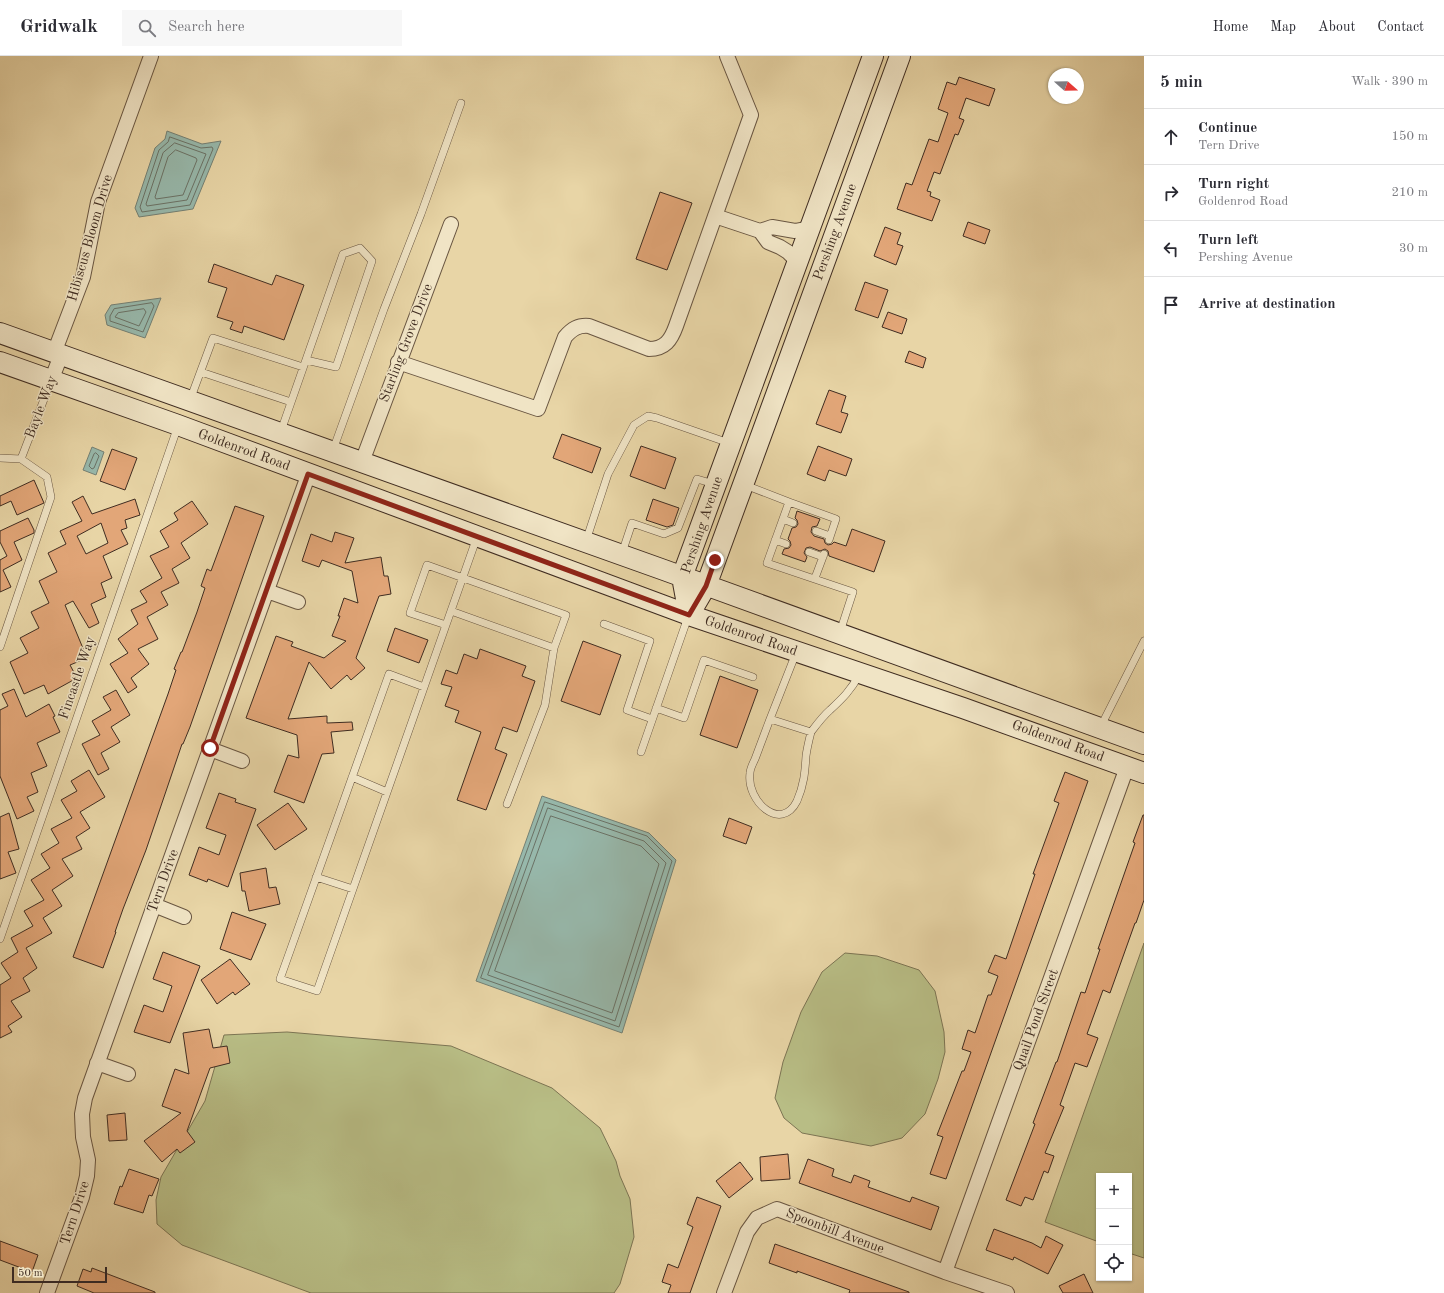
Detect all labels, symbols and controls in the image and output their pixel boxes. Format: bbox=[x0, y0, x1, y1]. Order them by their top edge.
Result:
search box bbox=[122, 10, 402, 46]
icon: search bbox=[136, 17, 158, 39]
text: Gridwalk bbox=[20, 18, 98, 37]
text: Search here bbox=[168, 20, 245, 35]
text: Home bbox=[1213, 20, 1248, 34]
text: Map bbox=[1270, 20, 1296, 34]
text: About bbox=[1318, 20, 1355, 34]
text: Contact bbox=[1377, 20, 1424, 34]
north arrow bbox=[1048, 68, 1084, 104]
text: 5 min bbox=[1160, 74, 1203, 91]
text: Walk · 390 m bbox=[1351, 75, 1428, 88]
text: Continue bbox=[1198, 121, 1257, 136]
icon: ahead bbox=[1160, 126, 1182, 148]
text: 150 m bbox=[1391, 130, 1428, 143]
text: Tern Drive bbox=[1198, 139, 1260, 152]
street label: Hibiscus Bloom Drive bbox=[65, 173, 115, 303]
text: Turn right bbox=[1198, 177, 1269, 192]
street label: Pershing Avenue bbox=[811, 182, 859, 282]
icon: right bbox=[1160, 182, 1182, 204]
text: 210 m bbox=[1391, 186, 1428, 199]
text: Goldenrod Road bbox=[1198, 195, 1288, 208]
text: Turn left bbox=[1198, 233, 1258, 248]
icon: left bbox=[1160, 238, 1182, 260]
text: 30 m bbox=[1399, 242, 1428, 255]
text: Pershing Avenue bbox=[1198, 251, 1293, 264]
street label: Starling Grove Drive bbox=[377, 282, 435, 404]
icon: arrive bbox=[1160, 294, 1182, 316]
text: Arrive at destination bbox=[1198, 297, 1336, 312]
street label: Bayle Way bbox=[23, 373, 60, 440]
street label: Goldenrod Road bbox=[196, 427, 292, 473]
street label: Pershing Avenue bbox=[679, 475, 725, 575]
route end bbox=[706, 551, 724, 569]
street label: Goldenrod Road bbox=[703, 614, 799, 658]
street label: Fincastle Way bbox=[56, 634, 98, 721]
street label: Goldenrod Road bbox=[1010, 718, 1106, 764]
route start bbox=[201, 739, 219, 757]
street label: Tern Drive bbox=[145, 847, 181, 915]
street label: Quail Pond Street bbox=[1011, 967, 1061, 1073]
map controls bbox=[1096, 1173, 1132, 1281]
button: + bbox=[1096, 1173, 1132, 1209]
street label: Tern Drive bbox=[58, 1179, 92, 1247]
street label: Spoonbill Avenue bbox=[784, 1206, 886, 1256]
button: − bbox=[1096, 1209, 1132, 1245]
button: locate bbox=[1096, 1245, 1132, 1281]
scale bar bbox=[12, 1265, 107, 1284]
text: 50 m bbox=[18, 1268, 43, 1279]

